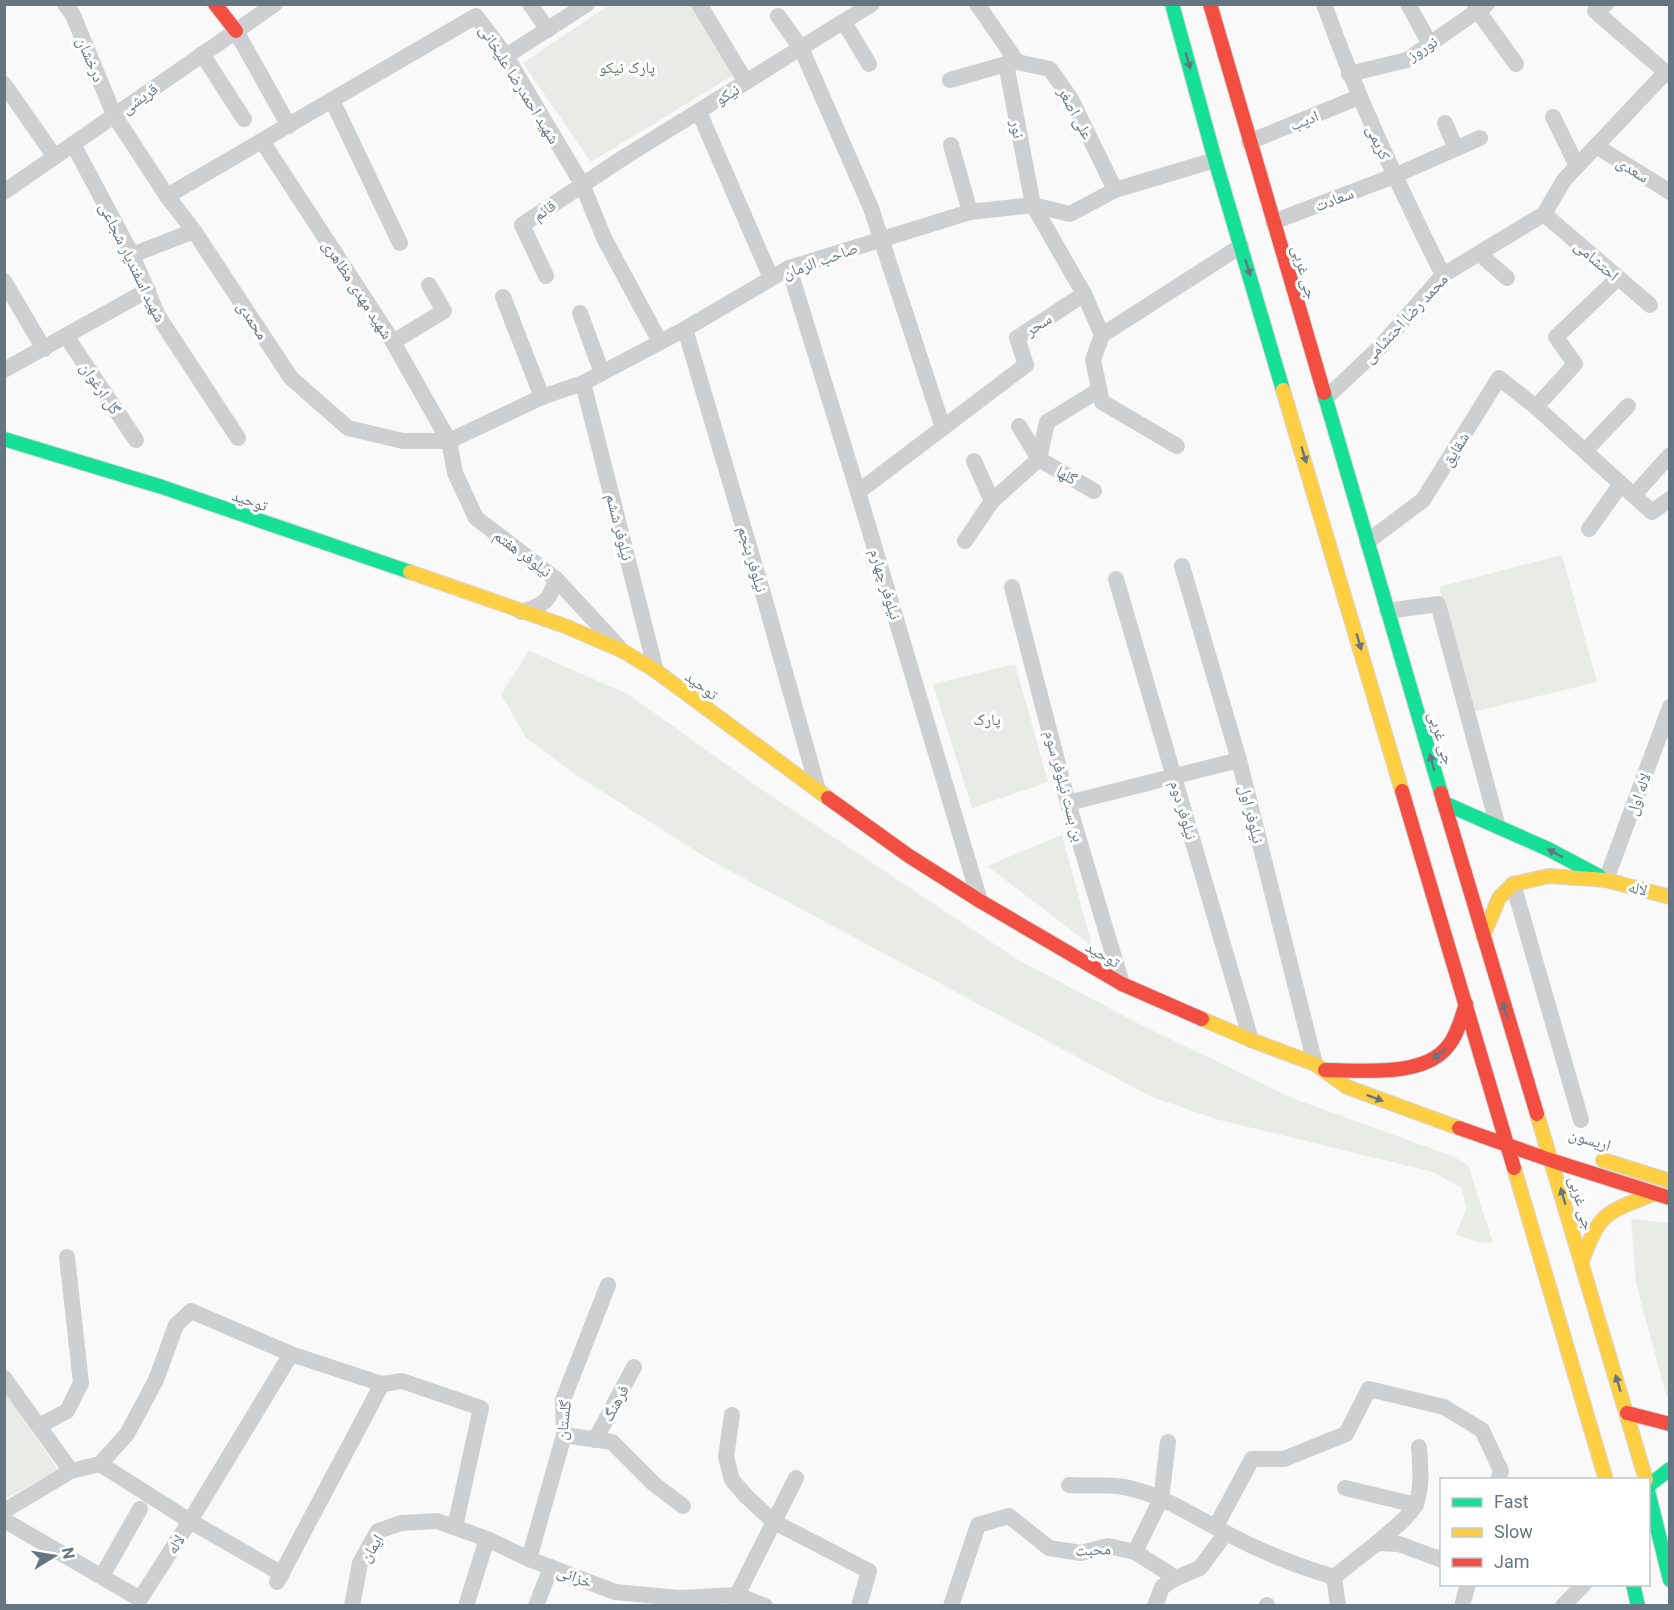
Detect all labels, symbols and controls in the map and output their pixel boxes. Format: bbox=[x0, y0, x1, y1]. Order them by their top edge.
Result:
street label: شهید احمدرضا علیخانی bbox=[474, 21, 564, 148]
street label: نوروز bbox=[1403, 32, 1441, 65]
street label: درخشان bbox=[72, 34, 108, 85]
one-way arrow bbox=[1183, 52, 1193, 70]
park label: پارک نیکو bbox=[599, 58, 655, 77]
street label: قریشی bbox=[117, 79, 162, 119]
street label: نیکو bbox=[712, 80, 743, 109]
street label: علی اصغر bbox=[1053, 83, 1097, 143]
street label: ادیب bbox=[1287, 106, 1321, 135]
street label: نور bbox=[1006, 117, 1029, 140]
street label: کریمی bbox=[1362, 122, 1395, 163]
street label: سعدی bbox=[1612, 152, 1652, 188]
street label: سعادت bbox=[1312, 183, 1356, 216]
street label: قائم bbox=[529, 196, 560, 226]
street label: شهید اسفندیار شجاعی bbox=[94, 199, 170, 326]
street label: شهید مهدی مظاهری bbox=[318, 236, 397, 343]
street label: احتشامی bbox=[1570, 236, 1623, 286]
street label: صاحب الزمان bbox=[780, 238, 861, 284]
street label: جی غربی bbox=[1287, 243, 1321, 302]
one-way arrow bbox=[1244, 259, 1253, 277]
street label: محمد رضا احتشامی bbox=[1359, 270, 1452, 368]
street label: محمدی bbox=[232, 297, 272, 344]
street label: سحر bbox=[1021, 309, 1055, 340]
street label: گل ارغوان bbox=[75, 359, 125, 419]
street label: شقایق bbox=[1438, 429, 1474, 470]
one-way arrow bbox=[1300, 446, 1309, 464]
street label: گلها bbox=[1053, 462, 1081, 489]
street label: توحید bbox=[229, 486, 270, 515]
street label: نیلوفر ششم bbox=[601, 492, 637, 563]
street label: نیلوفر پنجم bbox=[733, 524, 771, 595]
street label: نیلوفر هفتم bbox=[490, 526, 555, 582]
street label: نیلوفر چهارم bbox=[865, 546, 905, 622]
one-way arrow bbox=[1355, 633, 1364, 651]
street label: توحید bbox=[681, 667, 722, 704]
street label: جی غربی bbox=[1423, 709, 1459, 768]
park label: پارک bbox=[973, 710, 1001, 729]
street label: بن بست نیلوفر سوم bbox=[1040, 728, 1088, 844]
one-way arrow bbox=[1427, 753, 1436, 771]
street label: لاله اول bbox=[1622, 770, 1656, 818]
street label: نیلوفر دوم bbox=[1165, 778, 1201, 842]
street label: نیلوفر اول bbox=[1234, 783, 1268, 846]
one-way arrow bbox=[1546, 848, 1563, 858]
street label: لاله bbox=[1627, 877, 1649, 900]
street label: توحید bbox=[1082, 937, 1124, 972]
one-way arrow bbox=[1500, 1001, 1509, 1019]
one-way arrow bbox=[1431, 1048, 1447, 1060]
one-way arrow bbox=[1366, 1094, 1384, 1104]
street label: اریسون bbox=[1566, 1124, 1613, 1156]
street label: جی غربی bbox=[1564, 1174, 1598, 1233]
one-way arrow bbox=[1557, 1187, 1567, 1205]
one-way arrow bbox=[1613, 1374, 1622, 1392]
street label: فرهنگ bbox=[598, 1382, 633, 1425]
street label: گلستان bbox=[552, 1399, 576, 1441]
legend bbox=[1440, 1478, 1650, 1586]
text: Fast bbox=[1494, 1491, 1529, 1512]
text: Slow bbox=[1494, 1521, 1533, 1542]
north arrow bbox=[24, 1526, 84, 1586]
street label: لاله bbox=[162, 1531, 189, 1557]
street label: ایمان bbox=[356, 1531, 388, 1566]
street label: محبت bbox=[1075, 1539, 1111, 1560]
text: N bbox=[58, 1546, 79, 1561]
text: Jam bbox=[1494, 1551, 1530, 1572]
street label: خزائی bbox=[554, 1561, 595, 1593]

